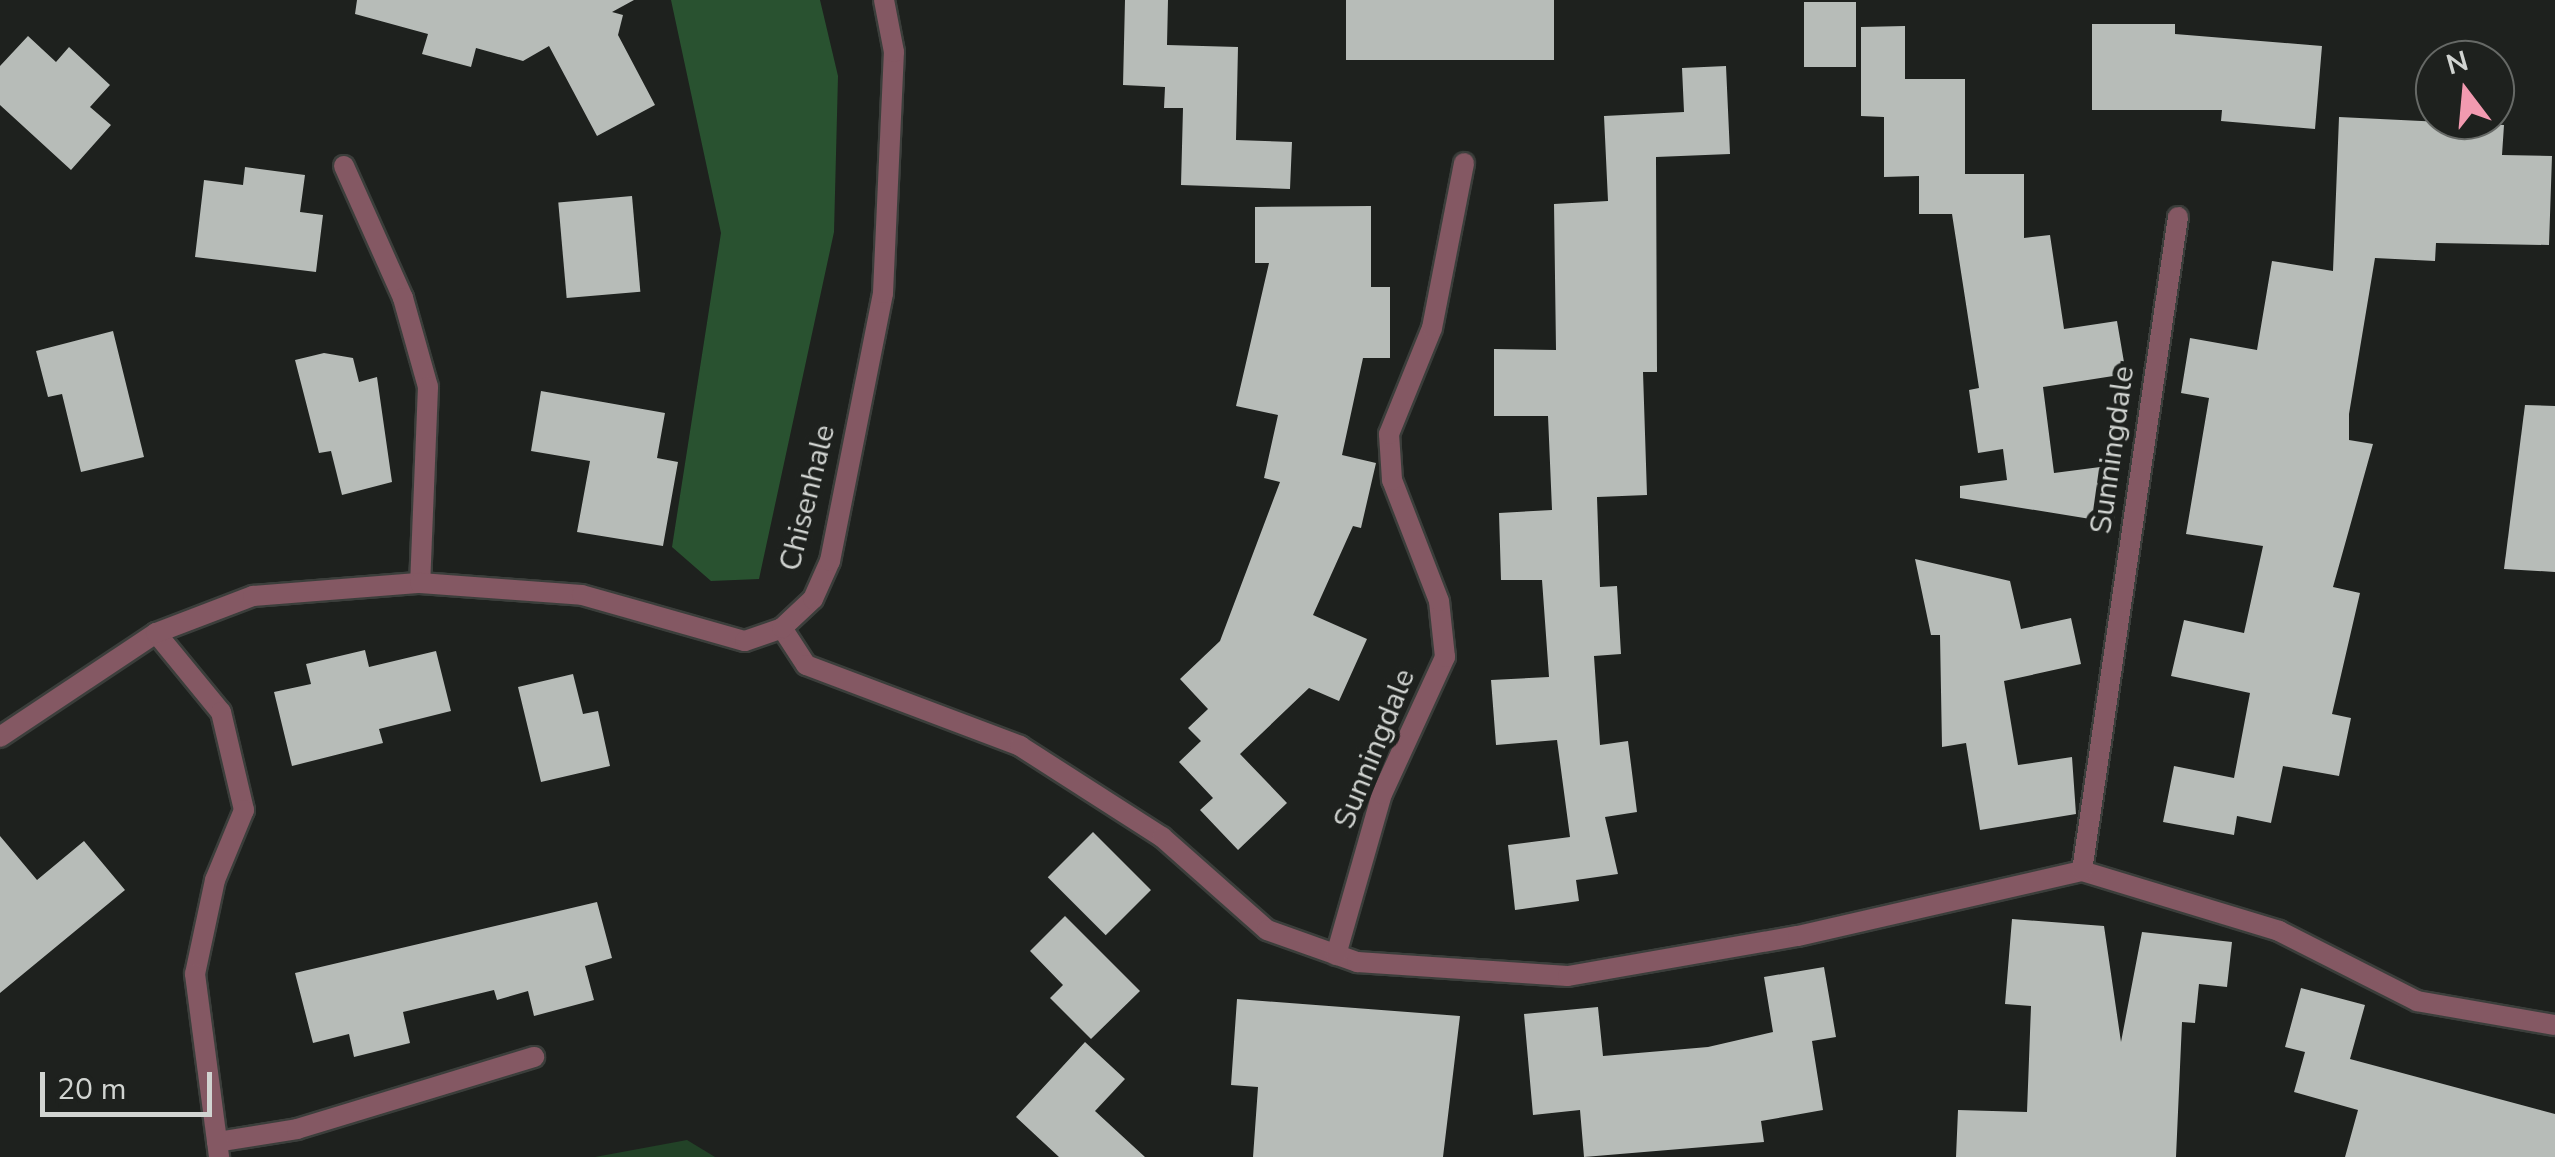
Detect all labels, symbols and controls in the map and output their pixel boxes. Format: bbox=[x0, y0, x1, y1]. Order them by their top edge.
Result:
north arrow bbox=[2415, 40, 2515, 140]
text: N bbox=[2442, 42, 2473, 84]
street label: Sunningdale bbox=[2083, 364, 2143, 536]
street label: Chisenhale bbox=[772, 421, 844, 575]
street label: Sunningdale bbox=[1327, 664, 1423, 834]
scale bar bbox=[45, 1052, 218, 1114]
text: 20 m bbox=[57, 1069, 126, 1110]

